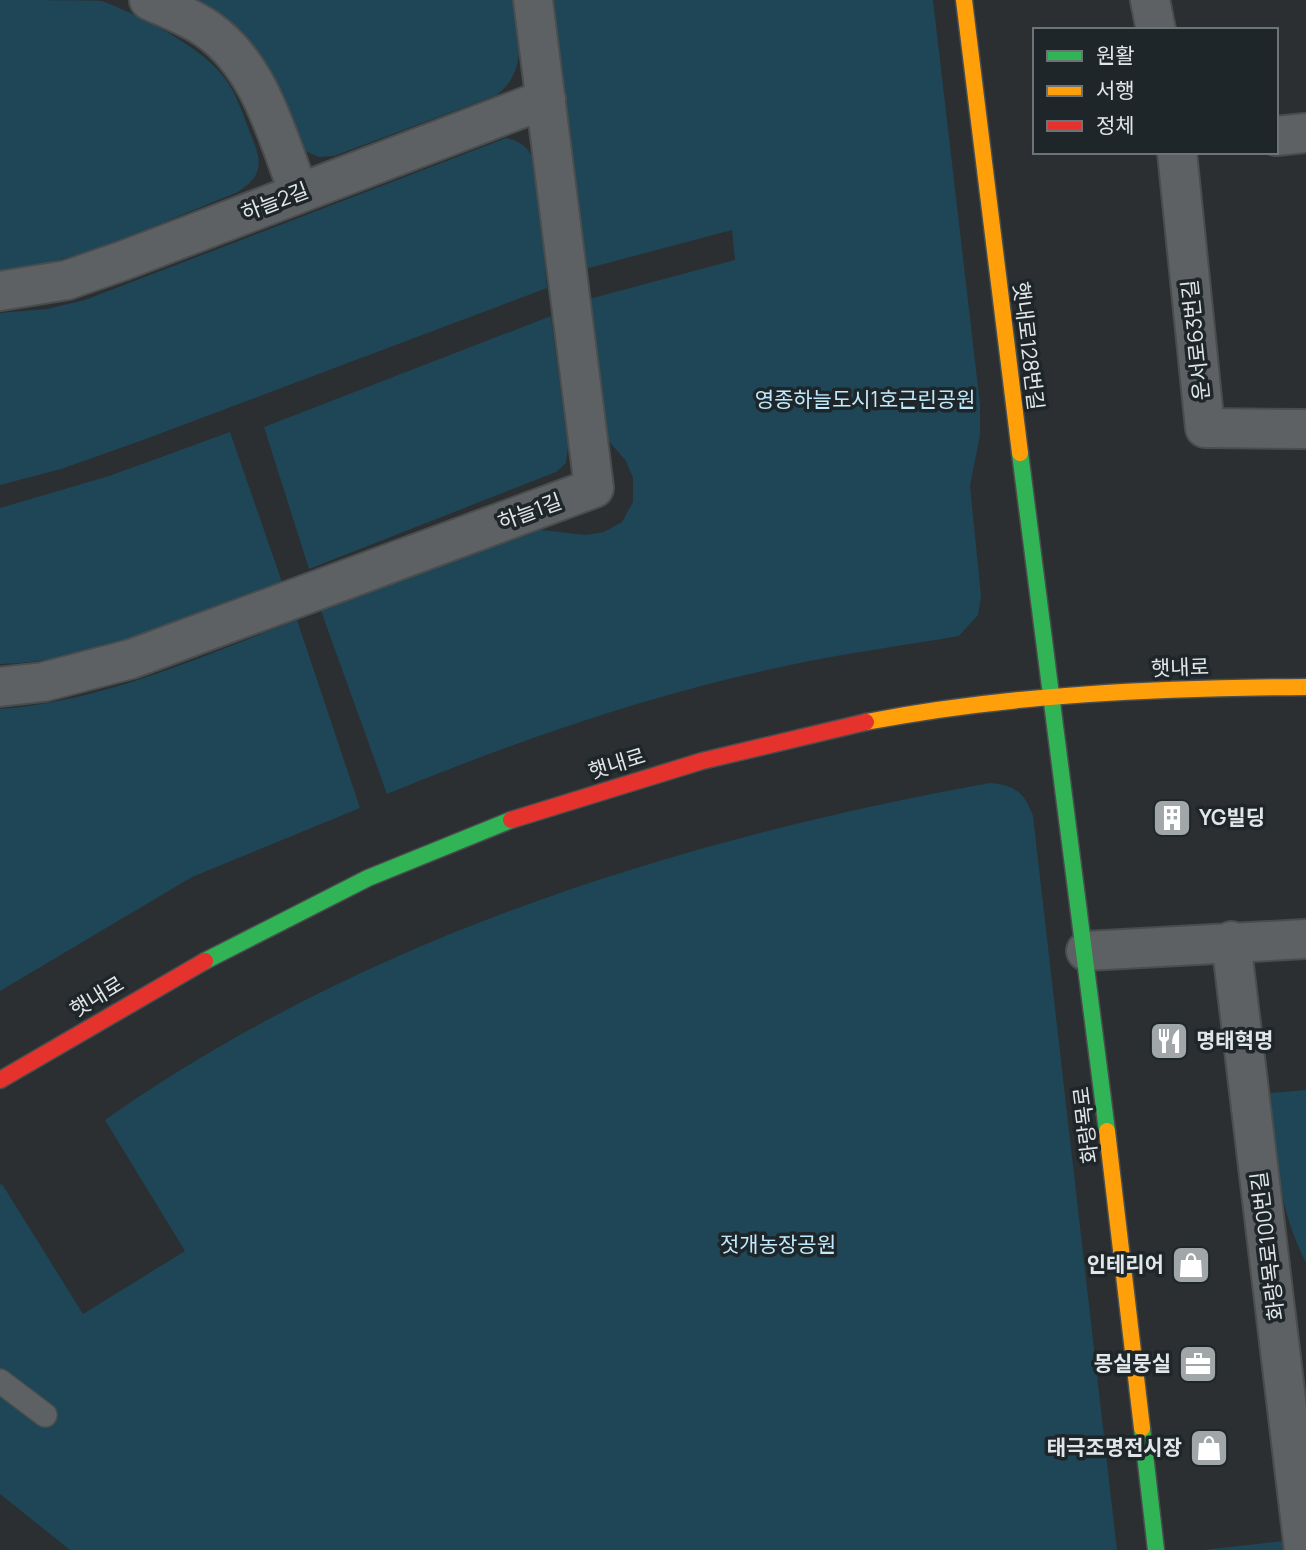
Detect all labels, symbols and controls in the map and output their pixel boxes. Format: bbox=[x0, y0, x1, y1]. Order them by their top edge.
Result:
legend bbox=[1033, 28, 1278, 154]
text: 원활 bbox=[1096, 41, 1135, 69]
text: 서행 bbox=[1096, 76, 1135, 104]
text: 정체 bbox=[1096, 111, 1135, 139]
street label: 하늘2길 bbox=[237, 175, 312, 227]
street label: 운서로63번길 bbox=[1175, 278, 1215, 402]
street label: 햇내로128번길 bbox=[1007, 280, 1051, 412]
park label: 영종하늘도시1호근린공원 bbox=[755, 385, 975, 413]
street label: 하늘1길 bbox=[494, 487, 566, 536]
street label: 햇내로 bbox=[1151, 652, 1209, 682]
street label: 햇내로 bbox=[585, 741, 649, 785]
building icon: YG빌딩 bbox=[1151, 797, 1193, 839]
place label: YG빌딩 bbox=[1199, 803, 1265, 831]
street label: 햇내로 bbox=[64, 969, 129, 1023]
restaurant icon: 명태혁명 bbox=[1148, 1020, 1190, 1062]
place label: 명태혁명 bbox=[1196, 1026, 1273, 1054]
street label: 화랑목로 bbox=[1066, 1085, 1104, 1165]
street label: 화랑목로100번길 bbox=[1244, 1170, 1290, 1322]
park label: 젓개농장공원 bbox=[720, 1230, 836, 1258]
shop icon: 인테리어 bbox=[1170, 1244, 1212, 1286]
place label: 인테리어 bbox=[1087, 1250, 1164, 1278]
office icon: 몽실뭉실 bbox=[1177, 1343, 1219, 1385]
place label: 몽실뭉실 bbox=[1094, 1349, 1171, 1377]
shop icon: 태극조명전시장 bbox=[1188, 1427, 1230, 1469]
place label: 태극조명전시장 bbox=[1047, 1433, 1182, 1461]

